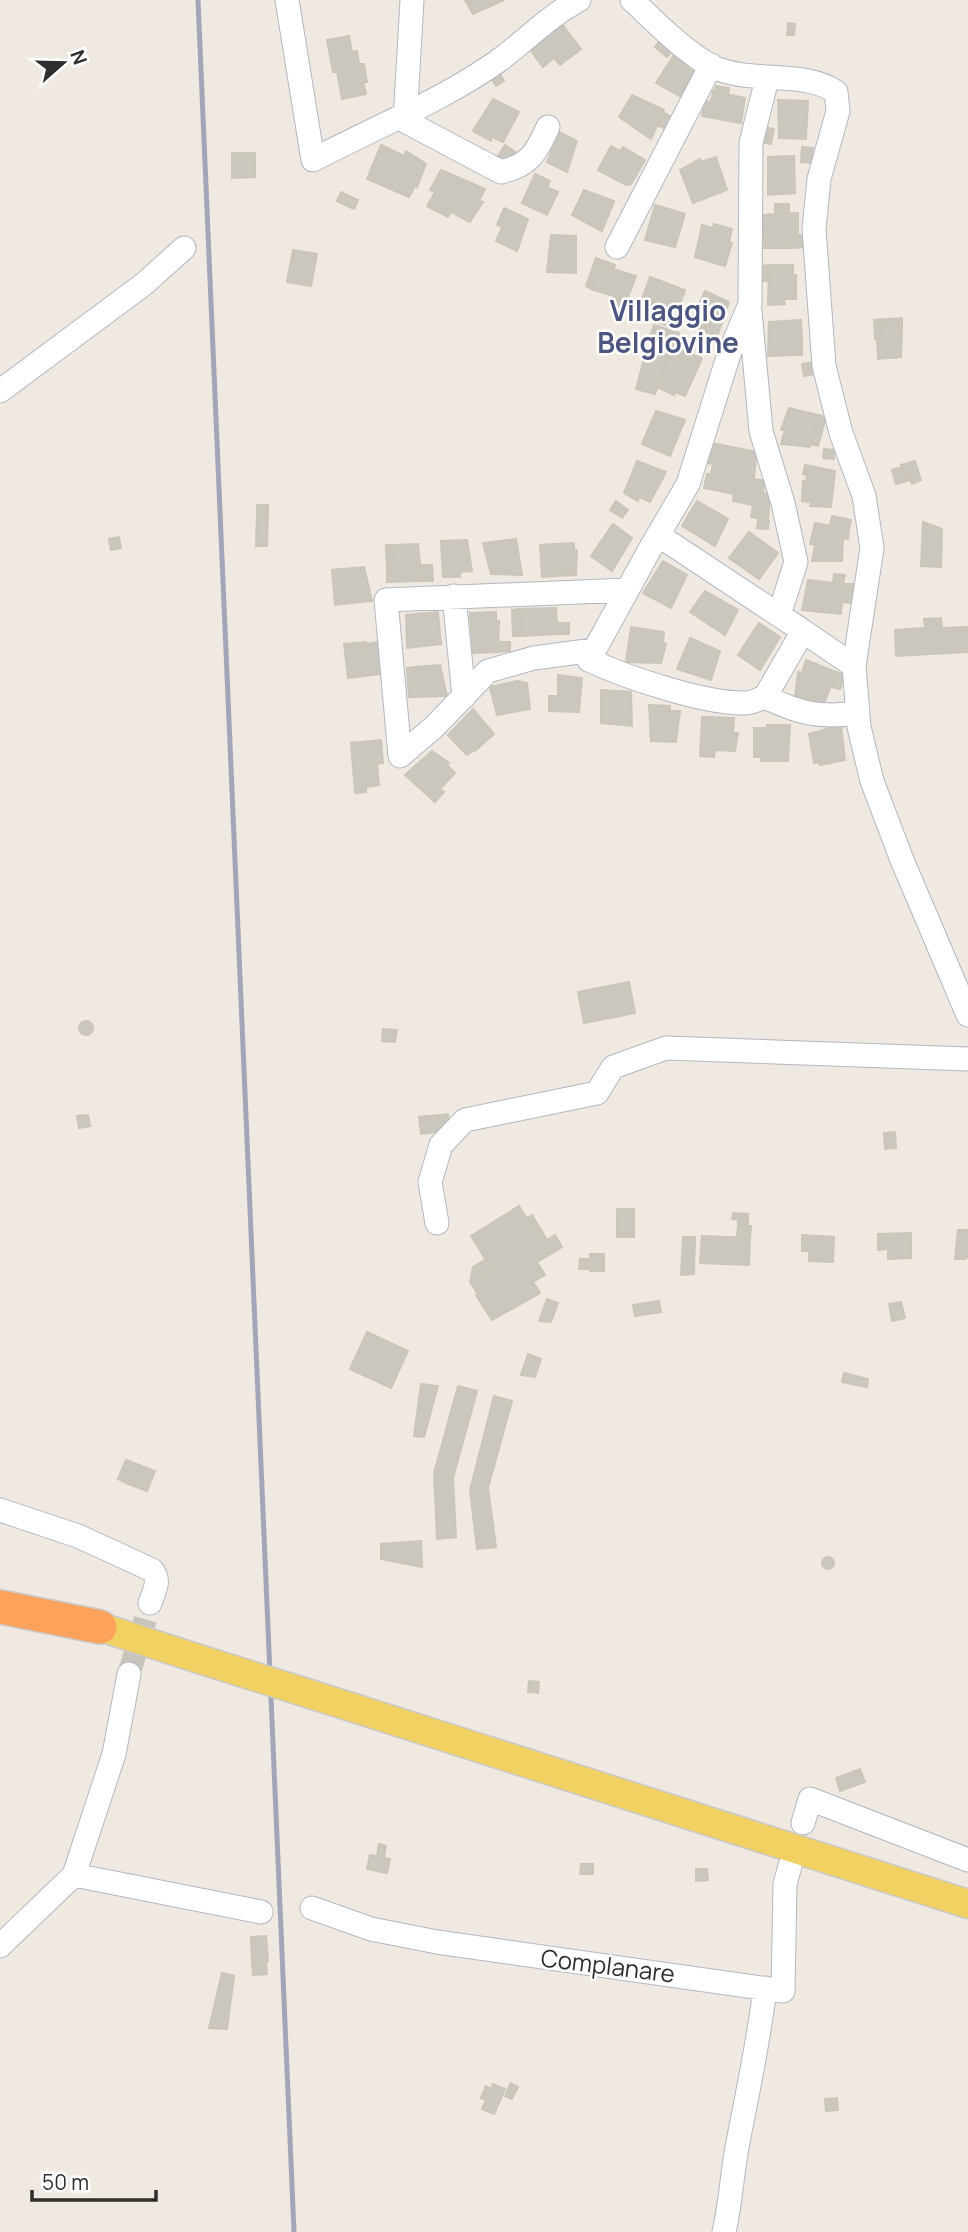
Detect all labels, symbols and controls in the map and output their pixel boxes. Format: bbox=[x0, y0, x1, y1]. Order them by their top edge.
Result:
north arrow bbox=[28, 28, 98, 98]
text: N bbox=[64, 46, 94, 68]
district label: Villaggio Belgiovine bbox=[597, 291, 739, 361]
street label: Complanare bbox=[539, 1940, 677, 1990]
scale bar bbox=[32, 2158, 156, 2202]
text: 50 m bbox=[42, 2168, 89, 2196]

